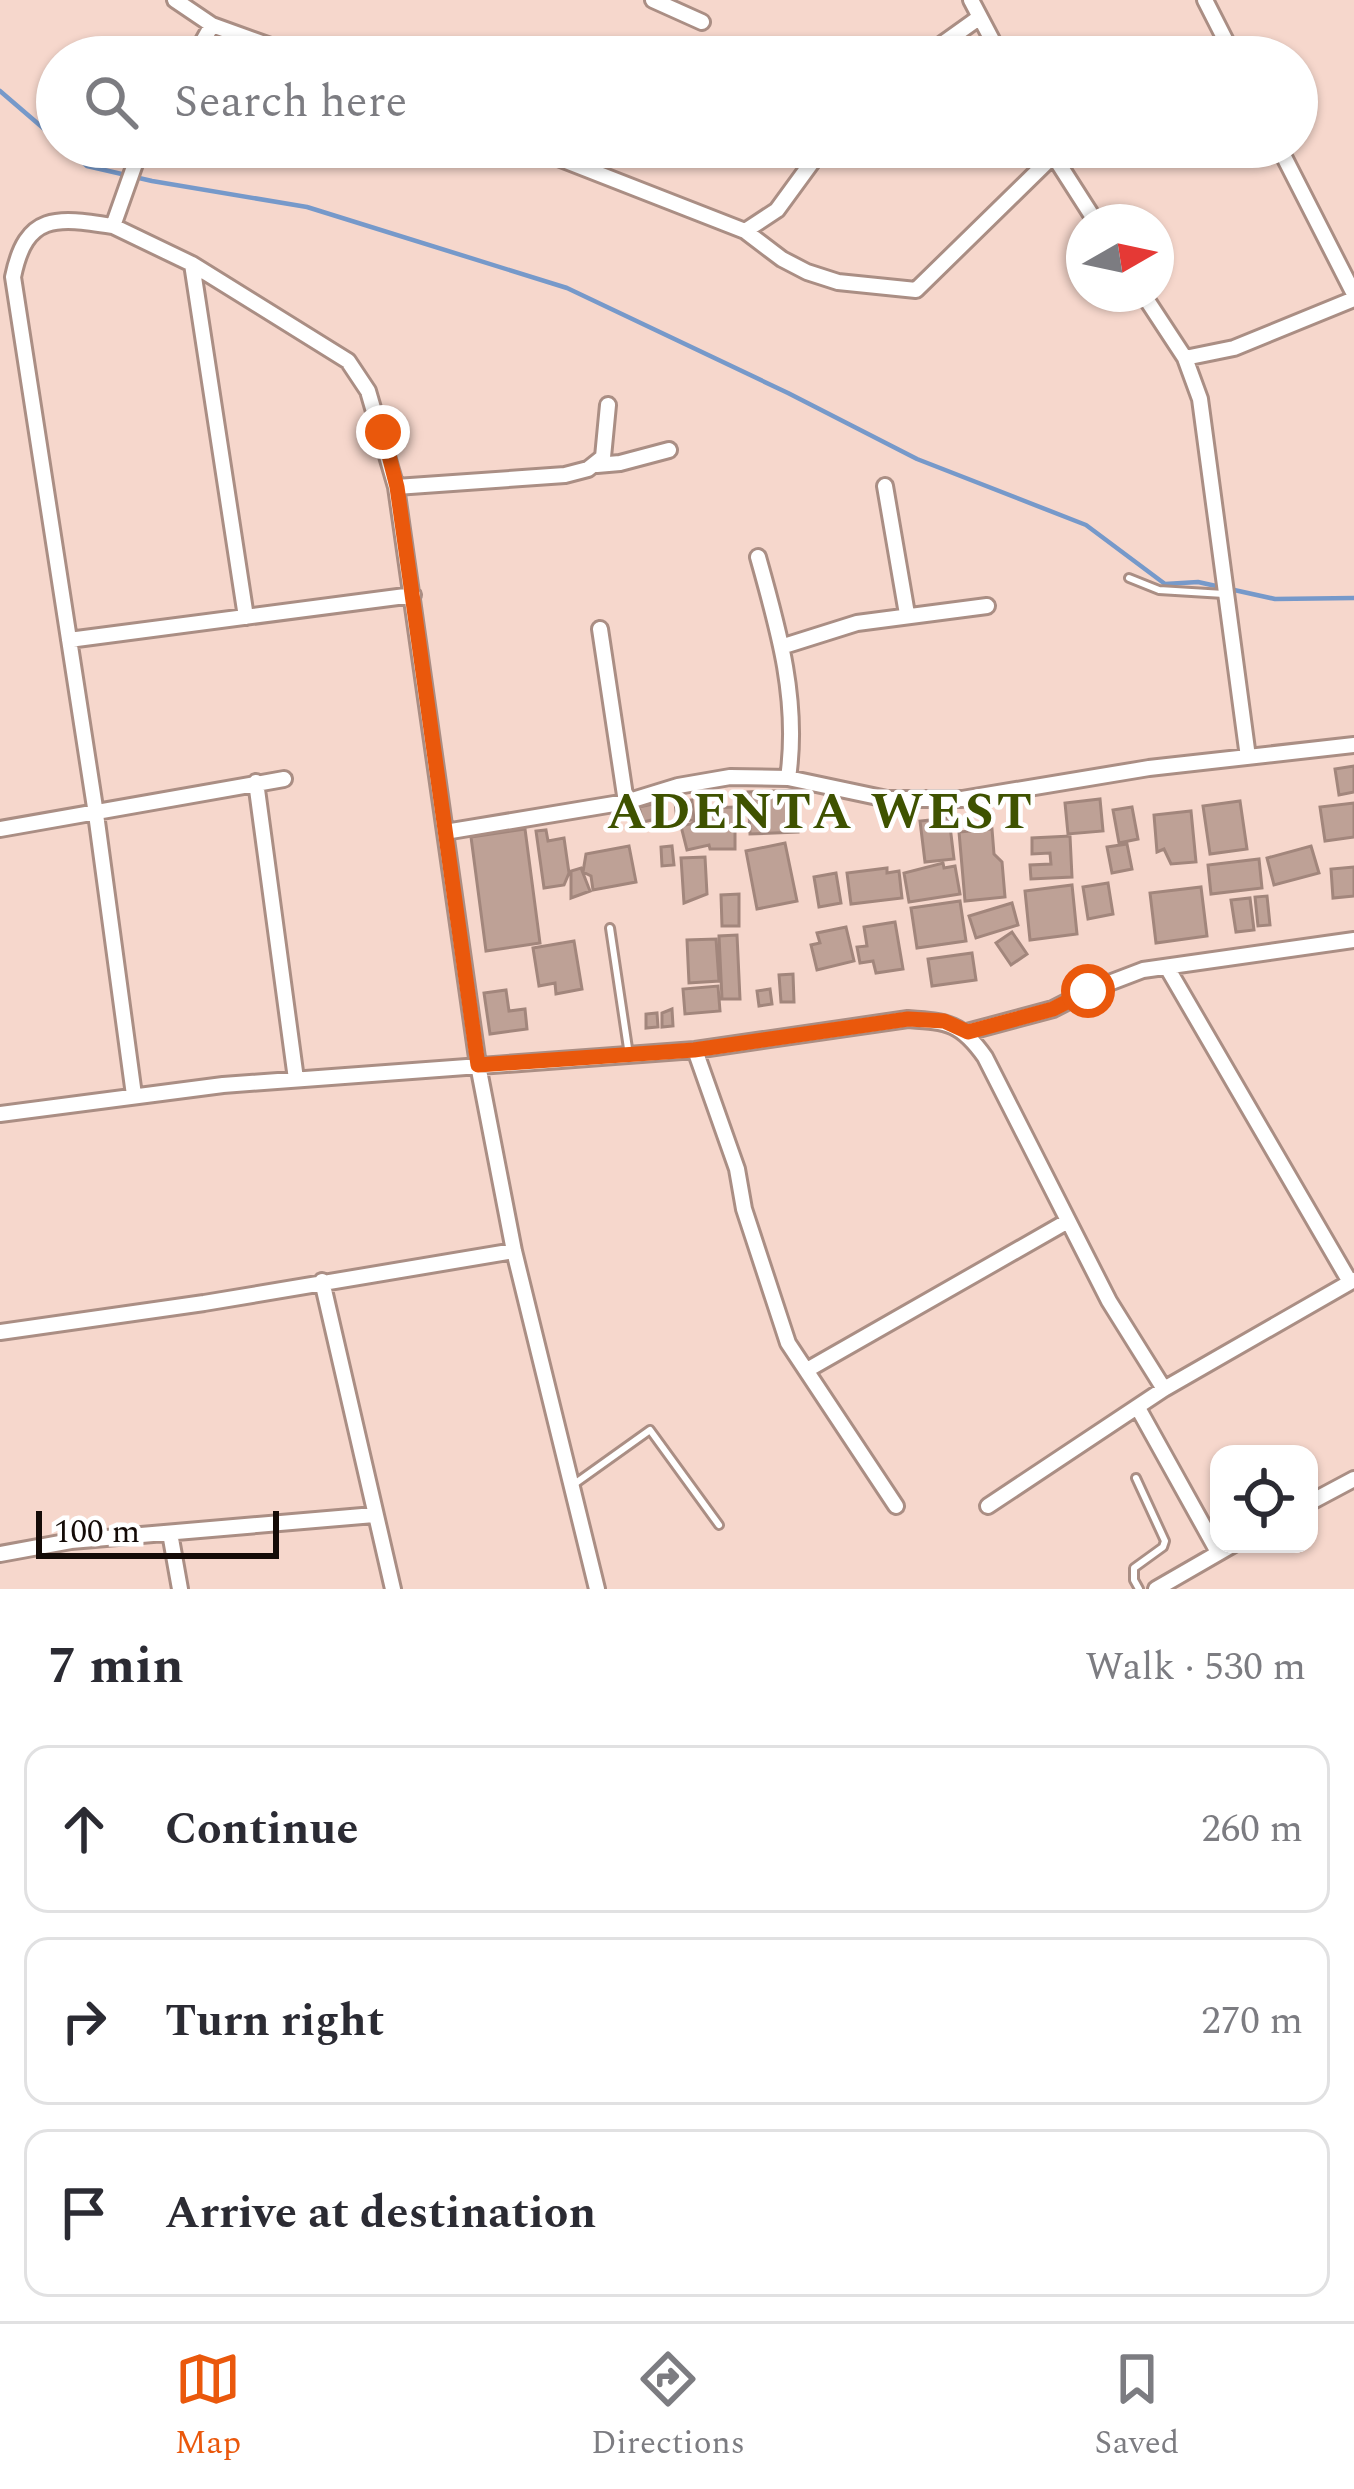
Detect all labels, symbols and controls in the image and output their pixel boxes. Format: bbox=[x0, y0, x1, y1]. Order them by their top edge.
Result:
search box bbox=[36, 36, 1318, 168]
text: Search here bbox=[174, 68, 407, 137]
icon: search bbox=[78, 69, 144, 135]
north arrow bbox=[1066, 204, 1174, 312]
route end bbox=[356, 405, 410, 459]
district label: ADENTA WEST bbox=[607, 774, 1035, 852]
route start bbox=[1061, 964, 1115, 1018]
map controls bbox=[1210, 1445, 1318, 1553]
button: locate bbox=[1210, 1445, 1318, 1553]
scale bar bbox=[36, 1505, 279, 1558]
text: 100 m bbox=[54, 1507, 140, 1557]
text: 7 min bbox=[48, 1628, 184, 1706]
text: Walk · 530 m bbox=[1085, 1638, 1306, 1697]
text: Continue bbox=[165, 1795, 358, 1864]
icon: ahead bbox=[51, 1796, 117, 1862]
text: 260 m bbox=[1201, 1800, 1303, 1859]
text: Turn right bbox=[165, 1987, 384, 2056]
icon: right bbox=[51, 1988, 117, 2054]
text: 270 m bbox=[1201, 1992, 1303, 2051]
text: Arrive at destination bbox=[165, 2179, 596, 2248]
icon: arrive bbox=[51, 2180, 117, 2246]
tab: Map bbox=[175, 2346, 241, 2468]
tab: Directions bbox=[591, 2346, 745, 2468]
tab: Saved bbox=[1095, 2346, 1179, 2468]

